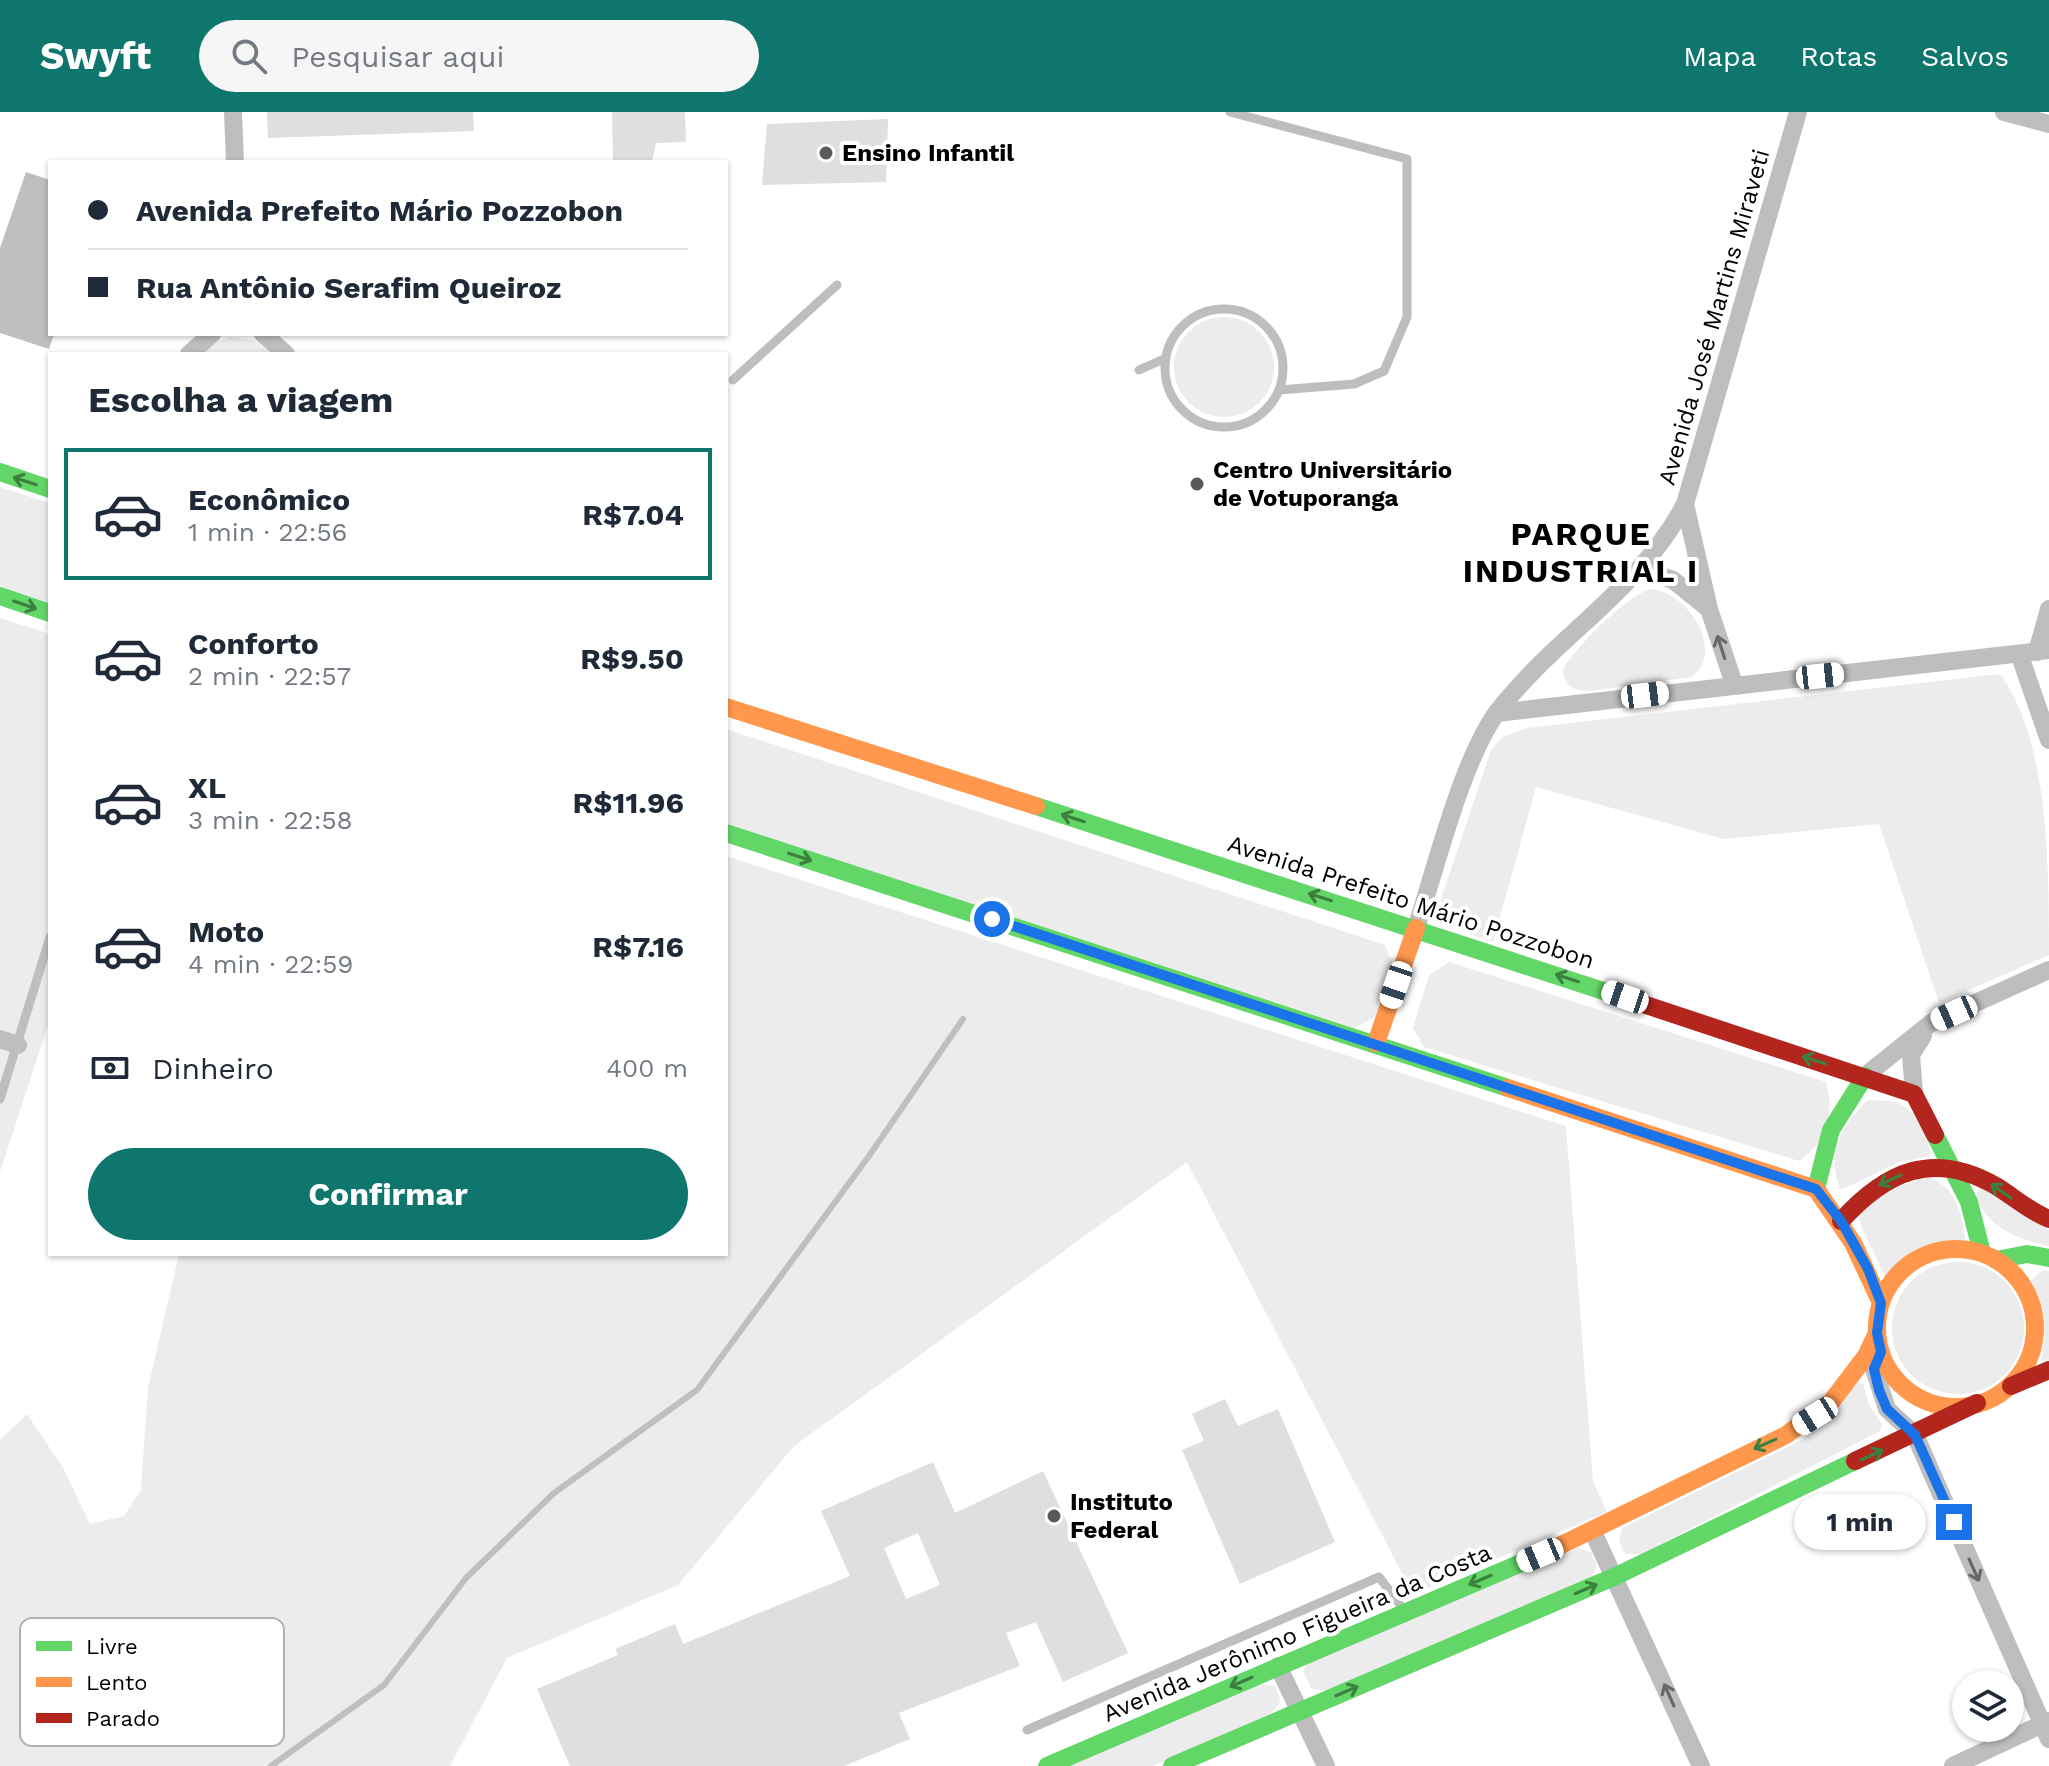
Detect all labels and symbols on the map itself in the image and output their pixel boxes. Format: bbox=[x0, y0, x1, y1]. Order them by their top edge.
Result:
place label: Ensino Infantil bbox=[842, 139, 1014, 167]
marker: Ensino Infantil bbox=[817, 144, 835, 162]
street label: Avenida José Martins Miraveti bbox=[1653, 146, 1775, 488]
place label: Centro Universitário de Votuporanga bbox=[1213, 456, 1452, 512]
one-way arrow bbox=[13, 472, 38, 487]
marker: Centro Universitário de Votuporanga bbox=[1188, 475, 1206, 493]
district label: PARQUE INDUSTRIAL I bbox=[1463, 515, 1699, 590]
one-way arrow bbox=[12, 598, 37, 613]
one-way arrow bbox=[1713, 634, 1728, 660]
car bbox=[1795, 662, 1845, 690]
car bbox=[1620, 680, 1670, 710]
one-way arrow bbox=[1060, 809, 1085, 824]
street label: Avenida Prefeito Mário Pozzobon bbox=[1224, 829, 1598, 975]
one-way arrow bbox=[787, 850, 813, 865]
one-way arrow bbox=[1308, 889, 1333, 903]
route start bbox=[974, 901, 1010, 937]
car bbox=[1377, 958, 1415, 1012]
one-way arrow bbox=[1555, 969, 1580, 984]
car bbox=[1598, 978, 1652, 1016]
car bbox=[1927, 992, 1981, 1034]
one-way arrow bbox=[1802, 1051, 1827, 1066]
one-way arrow bbox=[1878, 1173, 1902, 1188]
one-way arrow bbox=[1991, 1183, 2013, 1199]
car bbox=[1788, 1393, 1842, 1439]
one-way arrow bbox=[1753, 1437, 1777, 1452]
one-way arrow bbox=[1860, 1447, 1884, 1462]
place label: Instituto Federal bbox=[1070, 1488, 1173, 1544]
callout: 1 min bbox=[1794, 1494, 1926, 1550]
route end bbox=[1936, 1504, 1972, 1540]
marker: Instituto Federal bbox=[1045, 1507, 1063, 1525]
car bbox=[1513, 1535, 1567, 1575]
street label: Avenida Jerônimo Figueira da Costa bbox=[1099, 1538, 1495, 1728]
one-way arrow bbox=[1968, 1557, 1983, 1581]
one-way arrow bbox=[1468, 1574, 1493, 1589]
one-way arrow bbox=[1573, 1580, 1598, 1595]
legend bbox=[20, 1618, 284, 1746]
text: Livre bbox=[86, 1634, 138, 1659]
text: Lento bbox=[86, 1670, 147, 1695]
one-way arrow bbox=[1229, 1676, 1254, 1691]
one-way arrow bbox=[1334, 1683, 1359, 1698]
one-way arrow bbox=[1661, 1683, 1676, 1708]
text: Parado bbox=[86, 1706, 160, 1731]

